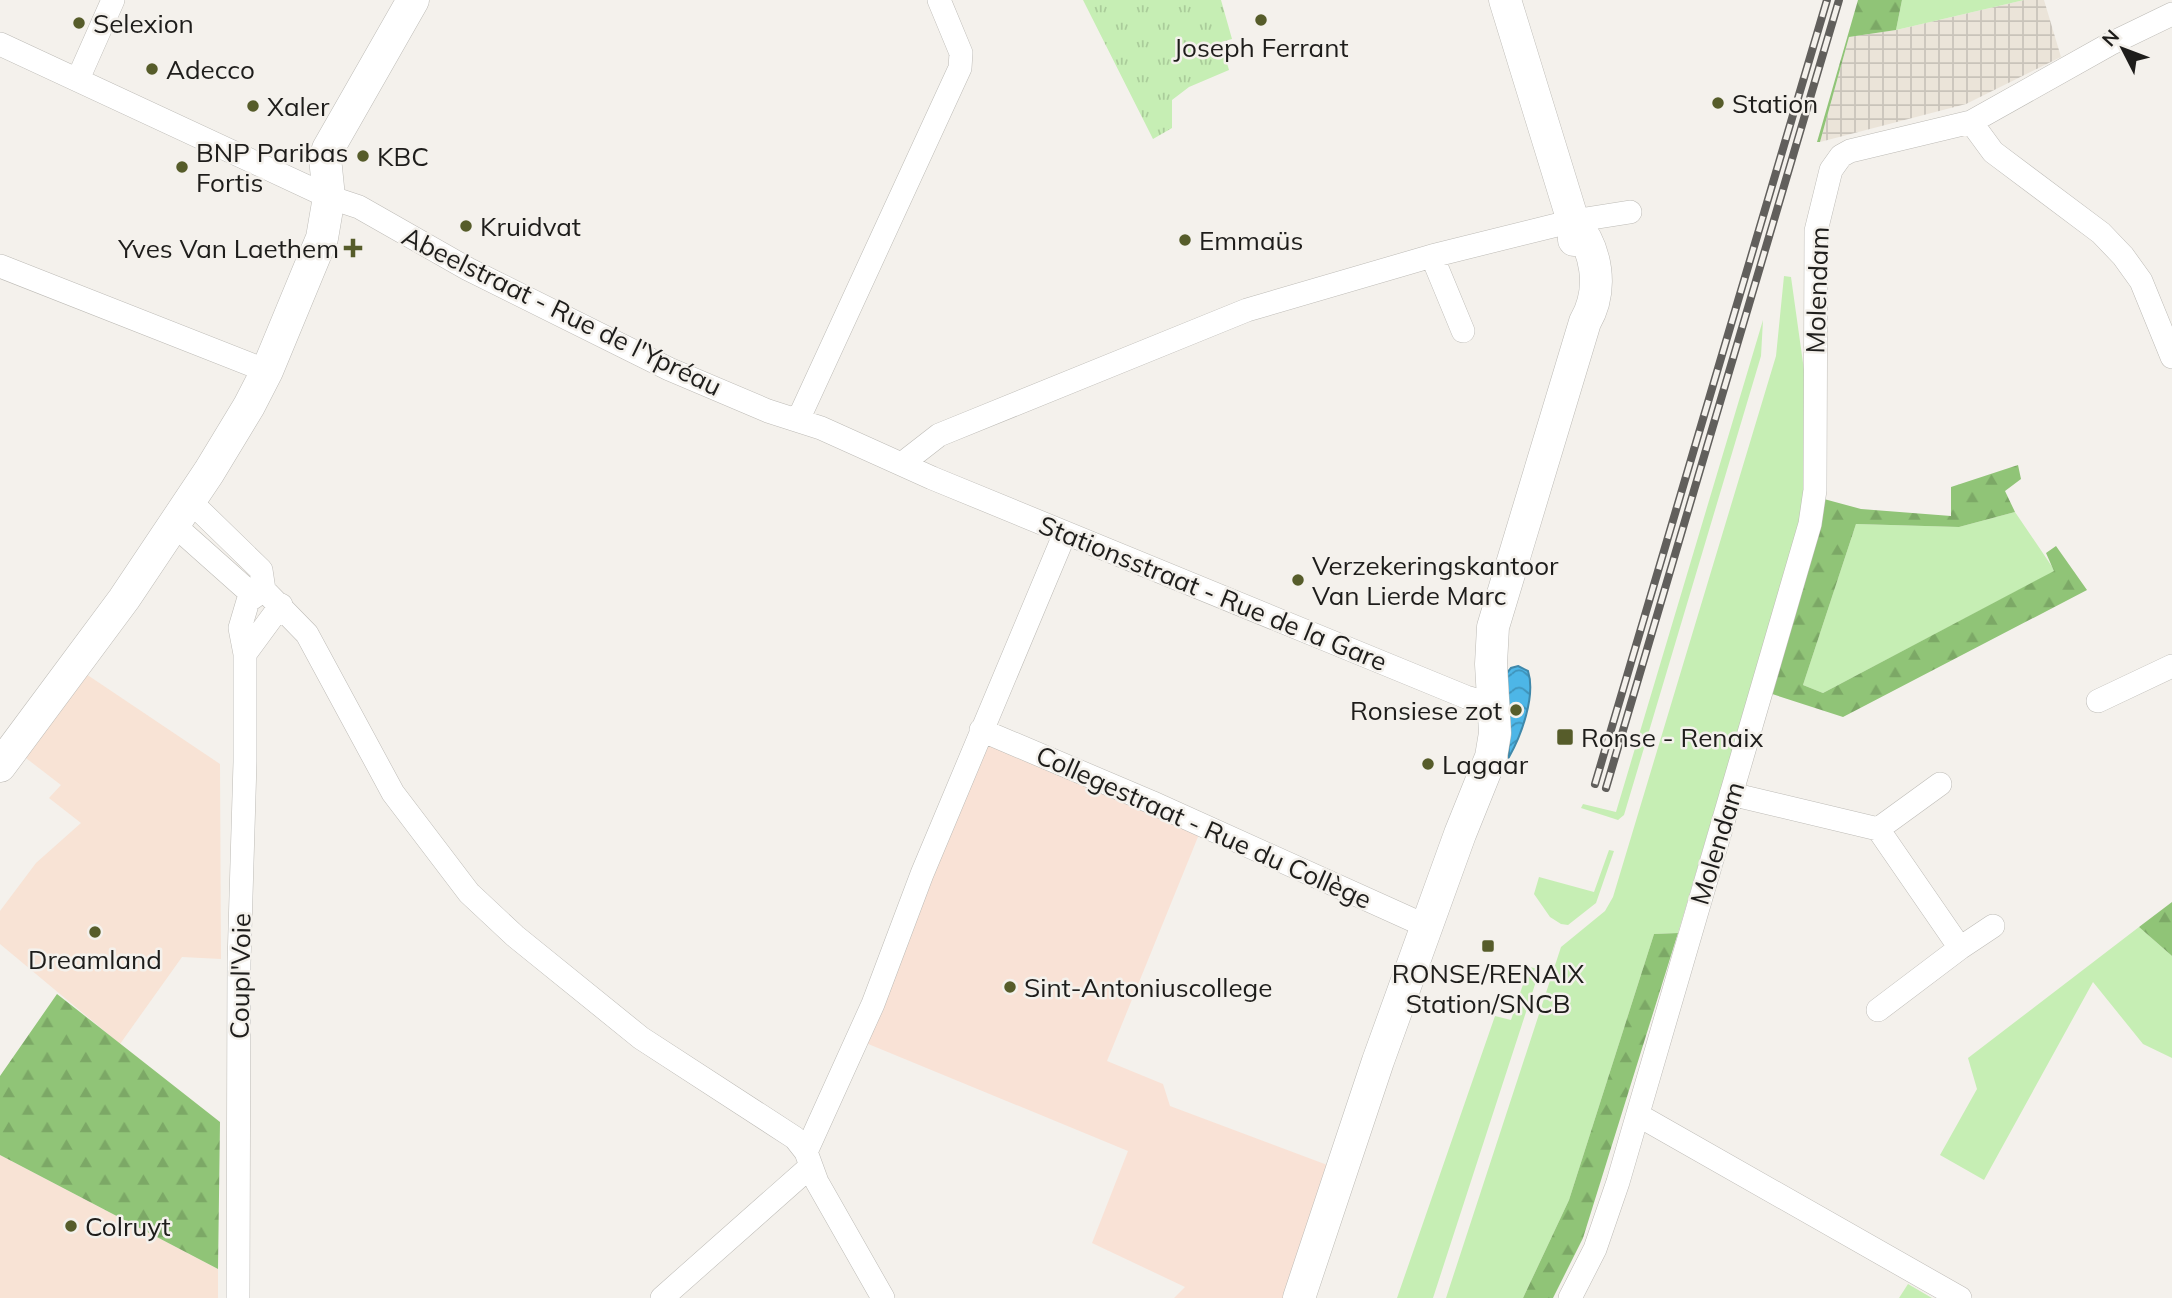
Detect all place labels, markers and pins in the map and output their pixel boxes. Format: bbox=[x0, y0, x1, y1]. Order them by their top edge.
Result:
place label: Selexion bbox=[93, 7, 194, 40]
marker: Joseph Ferrant bbox=[1253, 12, 1269, 28]
marker: Selexion bbox=[71, 15, 87, 31]
place label: Joseph Ferrant bbox=[1173, 31, 1349, 64]
place label: Adecco bbox=[166, 53, 255, 86]
marker: Adecco bbox=[144, 61, 160, 77]
place label: Station bbox=[1732, 87, 1818, 120]
place label: Xaler bbox=[267, 90, 330, 123]
marker: Station bbox=[1710, 95, 1726, 111]
marker: Xaler bbox=[245, 98, 261, 114]
place label: BNP Paribas Fortis bbox=[196, 136, 348, 199]
place label: KBC bbox=[377, 140, 429, 173]
marker: KBC bbox=[355, 148, 371, 164]
marker: BNP Paribas Fortis bbox=[174, 159, 190, 175]
place label: Kruidvat bbox=[480, 210, 581, 243]
marker: Kruidvat bbox=[458, 218, 474, 234]
place label: Emmaüs bbox=[1199, 224, 1303, 257]
place label: Yves Van Laethem bbox=[117, 232, 339, 265]
marker: Emmaüs bbox=[1177, 232, 1193, 248]
marker: Yves Van Laethem bbox=[345, 240, 361, 256]
place label: Verzekeringskantoor Van Lierde Marc bbox=[1312, 549, 1559, 612]
marker: Verzekeringskantoor Van Lierde Marc bbox=[1290, 572, 1306, 588]
place label: Ronsiese zot bbox=[1350, 694, 1502, 727]
marker: Ronsiese zot bbox=[1508, 702, 1524, 718]
place label: Ronse - Renaix bbox=[1581, 721, 1763, 754]
marker: Ronse - Renaix bbox=[1555, 727, 1575, 747]
place label: Lagaar bbox=[1442, 748, 1529, 781]
marker: Lagaar bbox=[1420, 756, 1436, 772]
marker: Dreamland bbox=[87, 924, 103, 940]
marker: RONSE/RENAIX Station/SNCB bbox=[1480, 938, 1496, 954]
place label: Dreamland bbox=[28, 943, 162, 976]
place label: RONSE/RENAIX Station/SNCB bbox=[1392, 957, 1584, 1020]
place label: Sint-Antoniuscollege bbox=[1024, 971, 1272, 1004]
marker: Sint-Antoniuscollege bbox=[1002, 979, 1018, 995]
place label: Colruyt bbox=[85, 1210, 170, 1243]
marker: Colruyt bbox=[63, 1218, 79, 1234]

